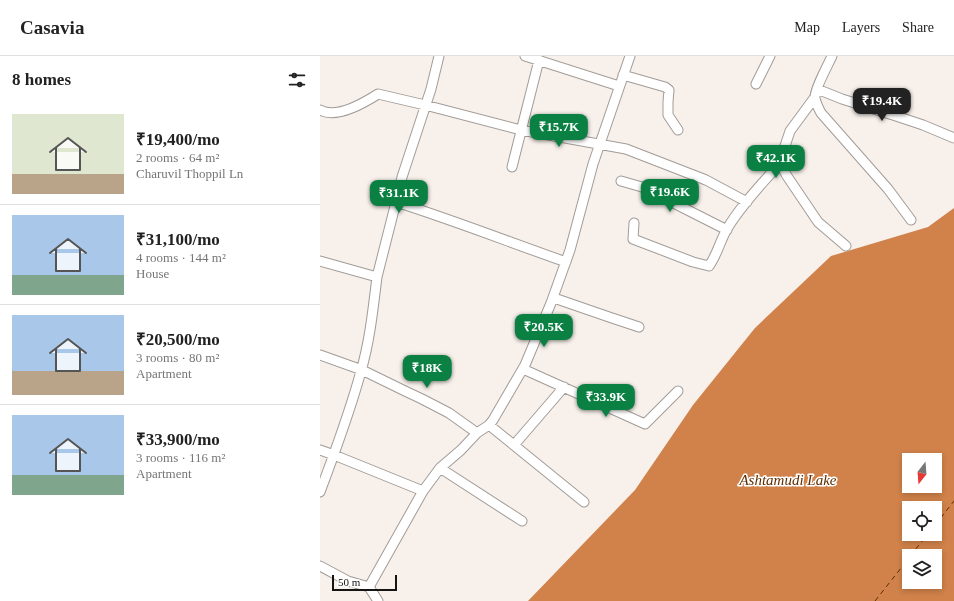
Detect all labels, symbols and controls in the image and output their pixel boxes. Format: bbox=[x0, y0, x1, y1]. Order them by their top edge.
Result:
text: Casavia bbox=[20, 17, 84, 38]
text: Map bbox=[794, 20, 820, 35]
text: Layers bbox=[842, 20, 880, 35]
text: Share bbox=[902, 20, 934, 35]
icon: filters bbox=[286, 69, 308, 91]
text: 8 homes bbox=[12, 70, 71, 89]
pin: ₹19.4K bbox=[849, 88, 915, 122]
text: ₹19.4K bbox=[862, 93, 902, 108]
pin: ₹15.7K bbox=[526, 114, 592, 148]
text: ₹15.7K bbox=[539, 119, 579, 134]
icon: home bbox=[44, 130, 92, 178]
text: ₹19,400/mo bbox=[136, 130, 220, 149]
pin: ₹42.1K bbox=[743, 145, 809, 179]
text: 2 rooms · 64 m² bbox=[136, 150, 219, 165]
text: ₹42.1K bbox=[756, 150, 796, 165]
text: Charuvil Thoppil Ln bbox=[136, 166, 243, 181]
pin: ₹19.6K bbox=[637, 179, 703, 213]
pin: ₹31.1K bbox=[366, 180, 432, 214]
text: ₹19.6K bbox=[650, 184, 690, 199]
text: ₹31.1K bbox=[379, 185, 419, 200]
text: ₹31,100/mo bbox=[136, 230, 220, 249]
icon: home bbox=[44, 231, 92, 279]
text: 4 rooms · 144 m² bbox=[136, 250, 226, 265]
text: House bbox=[136, 266, 169, 281]
pin: ₹20.5K bbox=[511, 314, 577, 348]
text: ₹20.5K bbox=[524, 319, 564, 334]
text: ₹20,500/mo bbox=[136, 330, 220, 349]
icon: home bbox=[44, 331, 92, 379]
text: 3 rooms · 80 m² bbox=[136, 350, 219, 365]
pin: ₹18K bbox=[403, 355, 451, 389]
text: ₹18K bbox=[412, 360, 442, 375]
text: Apartment bbox=[136, 366, 192, 381]
pin: ₹33.9K bbox=[573, 384, 639, 418]
text: ₹33.9K bbox=[586, 389, 626, 404]
text: ₹33,900/mo bbox=[136, 430, 220, 449]
icon: home bbox=[44, 431, 92, 479]
text: 3 rooms · 116 m² bbox=[136, 450, 225, 465]
north arrow bbox=[902, 453, 942, 493]
map controls bbox=[902, 453, 942, 589]
text: Apartment bbox=[136, 466, 192, 481]
water label: Ashtamudi Lake bbox=[738, 472, 837, 488]
button: locate bbox=[902, 501, 942, 541]
button: layers bbox=[902, 549, 942, 589]
scale bar bbox=[332, 573, 397, 592]
text: 50 m bbox=[338, 576, 360, 588]

